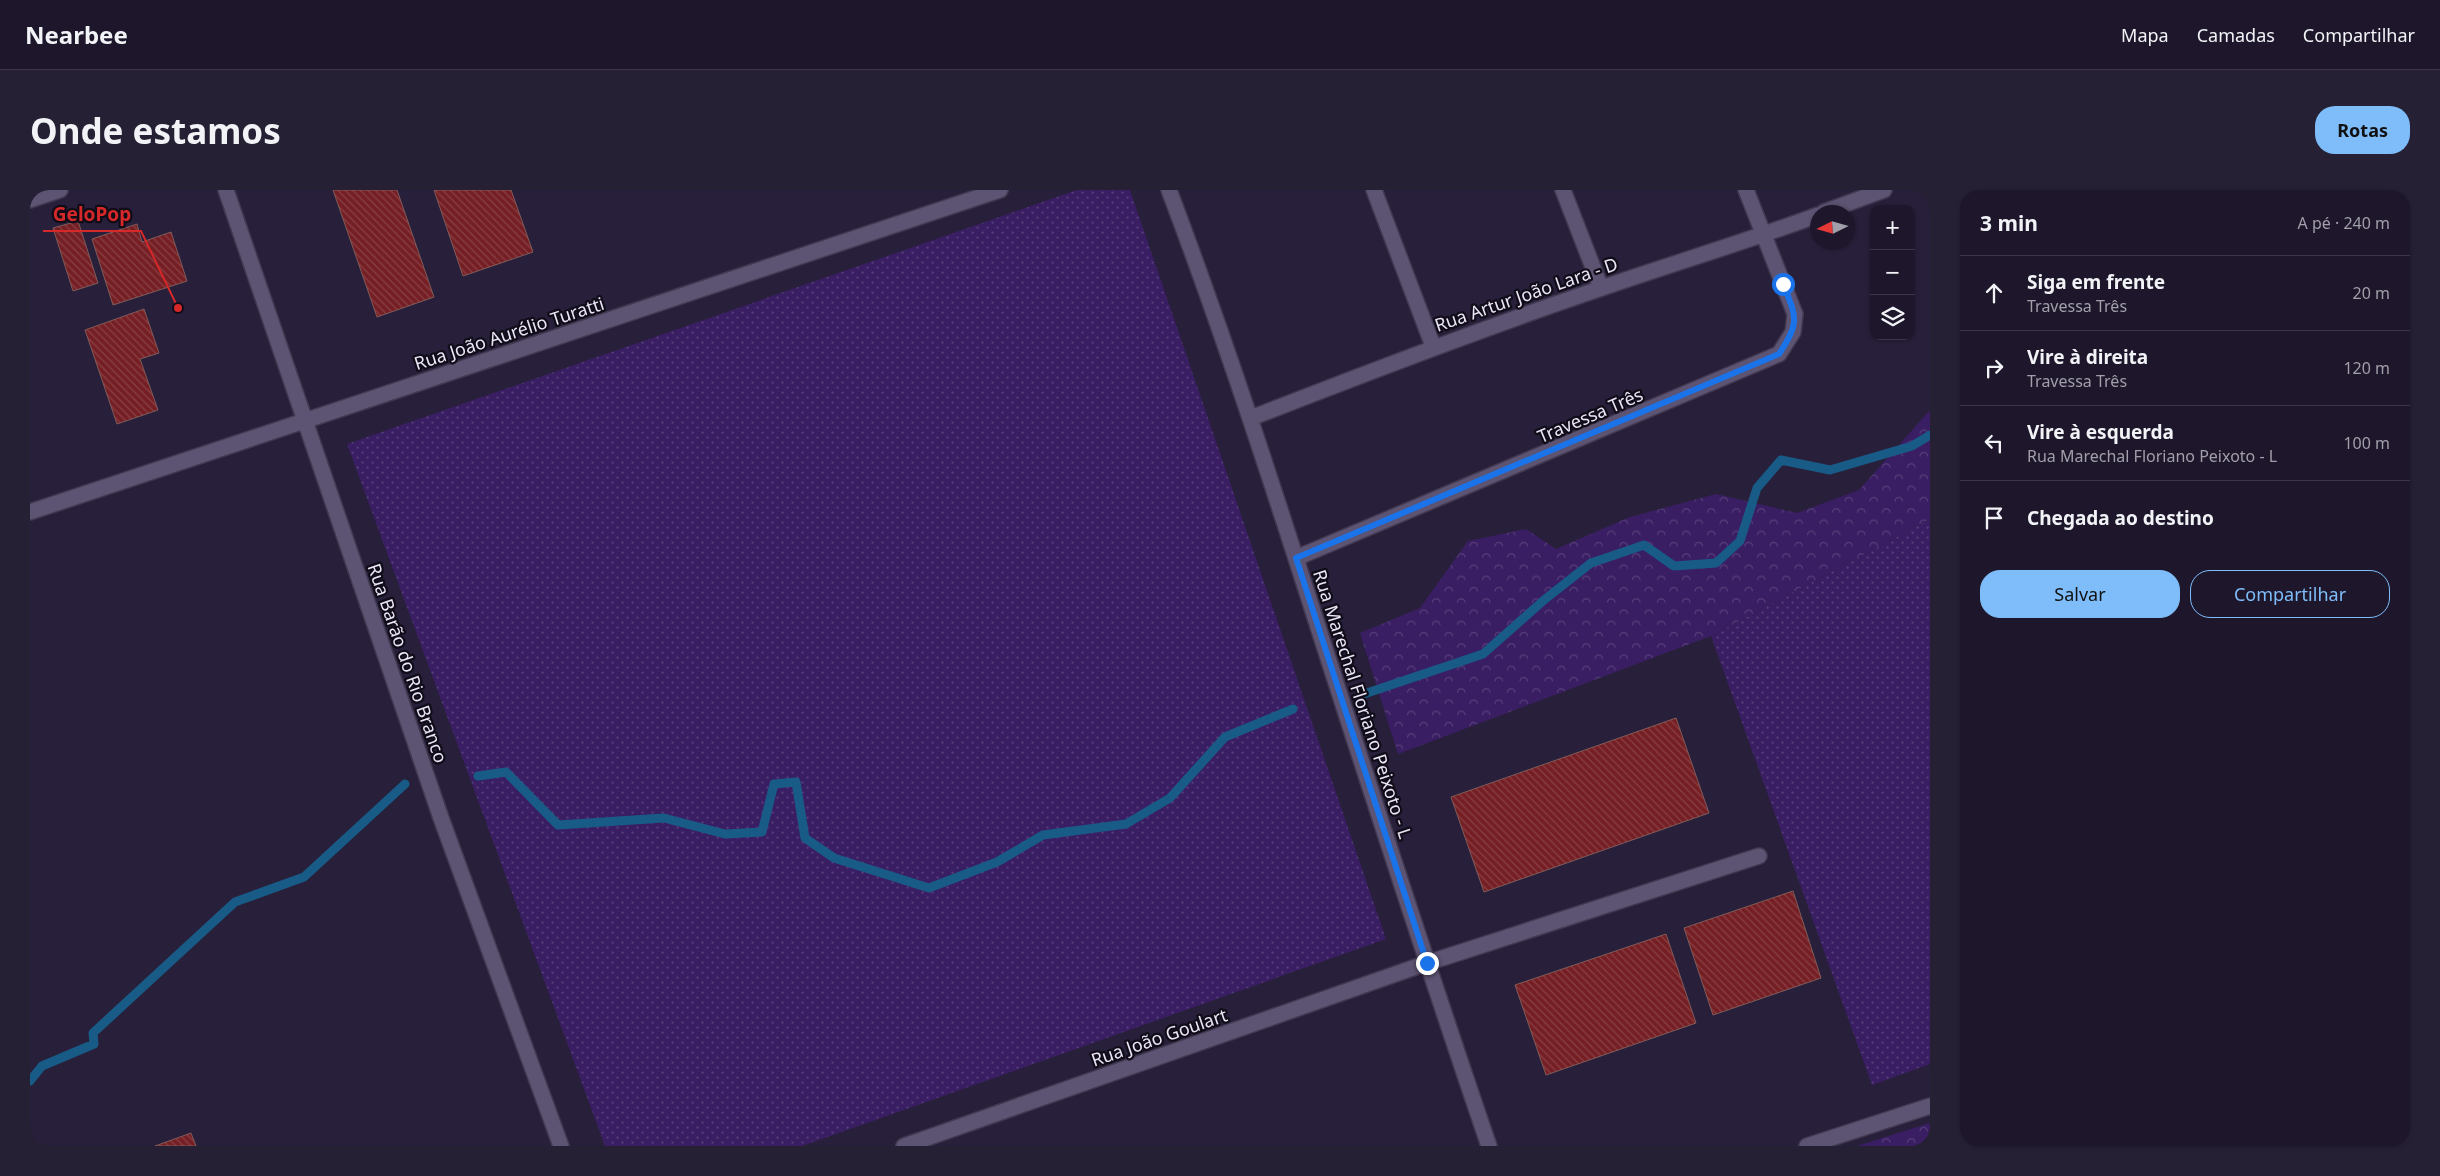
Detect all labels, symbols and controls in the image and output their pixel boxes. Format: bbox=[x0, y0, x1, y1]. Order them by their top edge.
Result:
text: Nearbee bbox=[25, 18, 128, 51]
text: Mapa bbox=[2121, 23, 2169, 47]
text: Camadas bbox=[2197, 23, 2275, 47]
text: Compartilhar bbox=[2303, 23, 2415, 47]
button: Rotas bbox=[2315, 106, 2410, 154]
text: Onde estamos bbox=[30, 107, 281, 154]
callout: GeloPop bbox=[43, 197, 141, 231]
text: GeloPop bbox=[53, 201, 131, 227]
north arrow bbox=[1810, 205, 1855, 250]
map controls bbox=[1870, 205, 1915, 340]
button: + bbox=[1870, 205, 1915, 250]
text: 3 min bbox=[1980, 209, 2038, 237]
text: A pé · 240 m bbox=[2298, 212, 2390, 234]
button: − bbox=[1870, 250, 1915, 295]
street label: Rua Artur João Lara - D bbox=[1431, 251, 1621, 337]
text: Siga em frente bbox=[2027, 269, 2165, 295]
route start bbox=[1772, 273, 1795, 296]
icon: ahead bbox=[1980, 279, 2008, 307]
text: 20 m bbox=[2353, 282, 2390, 304]
street label: Rua João Aurélio Turatti bbox=[411, 291, 607, 375]
button: layers bbox=[1870, 295, 1915, 340]
text: Travessa Três bbox=[2027, 295, 2127, 317]
text: Vire à direita bbox=[2027, 344, 2148, 370]
icon: right bbox=[1980, 354, 2008, 382]
text: 120 m bbox=[2343, 357, 2390, 379]
text: Travessa Três bbox=[2027, 370, 2127, 392]
street label: Travessa Três bbox=[1534, 382, 1646, 448]
text: Vire à esquerda bbox=[2027, 419, 2174, 445]
icon: left bbox=[1980, 429, 2008, 457]
text: 100 m bbox=[2343, 432, 2390, 454]
text: Rua Marechal Floriano Peixoto - L bbox=[2027, 445, 2277, 467]
icon: arrive bbox=[1980, 504, 2008, 532]
text: Chegada ao destino bbox=[2027, 505, 2214, 531]
street label: Rua Barão do Rio Branco bbox=[363, 560, 453, 766]
street label: Rua Marechal Floriano Peixoto - L bbox=[1308, 566, 1418, 842]
button: Salvar bbox=[1980, 570, 2180, 618]
button: Compartilhar bbox=[2190, 570, 2390, 618]
route end bbox=[1416, 952, 1439, 975]
street label: Rua João Goulart bbox=[1088, 1002, 1231, 1072]

